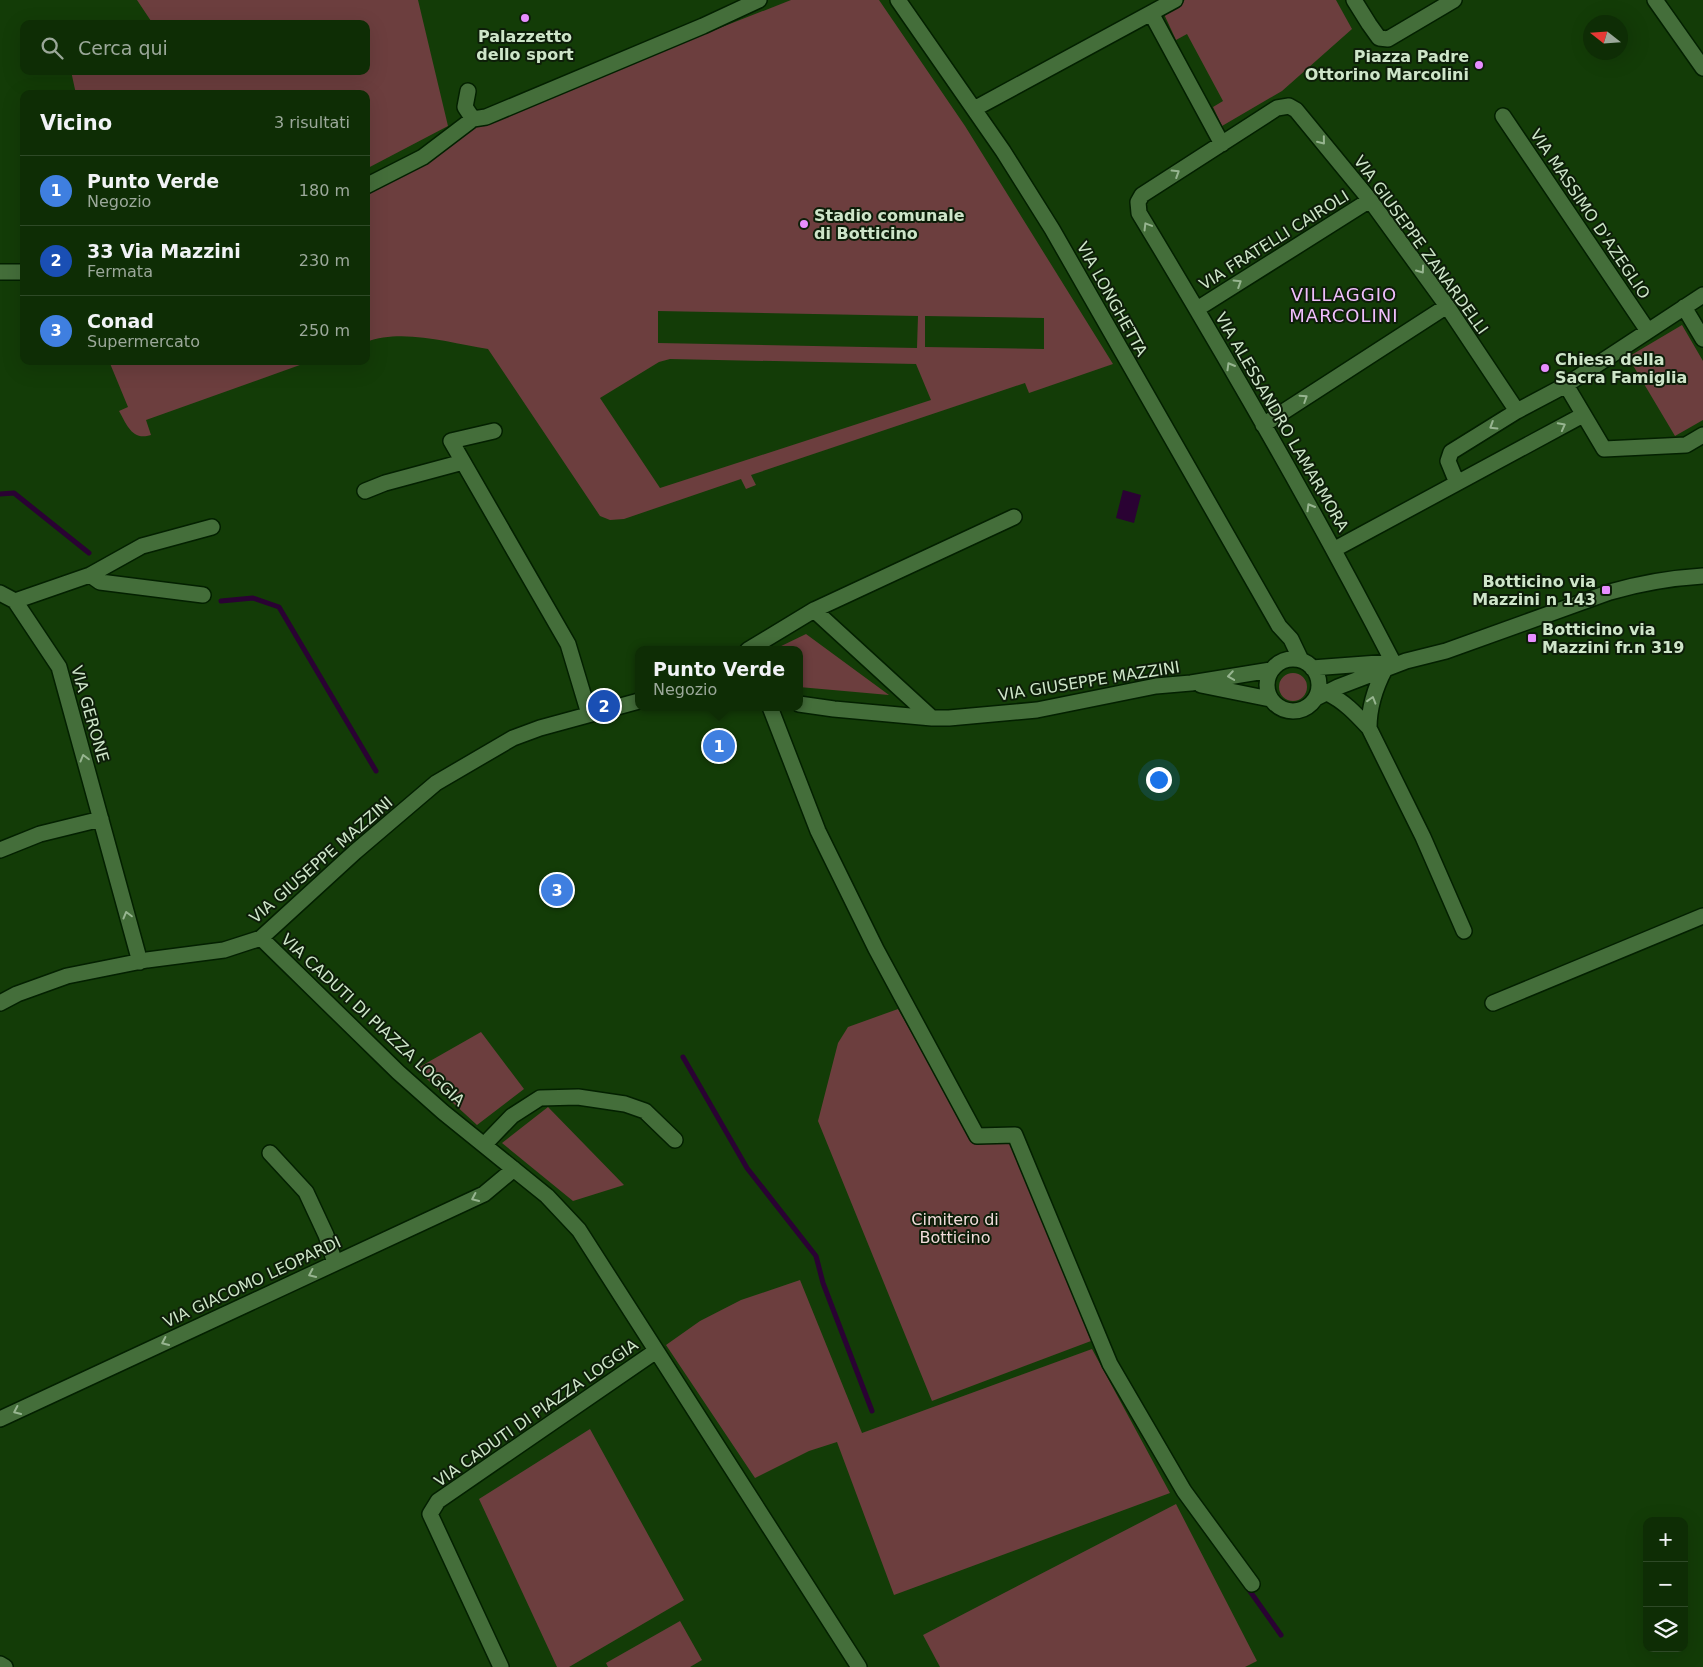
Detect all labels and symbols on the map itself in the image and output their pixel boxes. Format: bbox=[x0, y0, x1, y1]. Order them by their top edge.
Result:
marker: Palazzetto dello sport bbox=[519, 12, 531, 24]
north arrow bbox=[1583, 15, 1628, 60]
place label: Palazzetto dello sport bbox=[476, 27, 574, 64]
place label: Piazza Padre Ottorino Marcolini bbox=[1305, 47, 1469, 84]
marker: Piazza Padre Ottorino Marcolini bbox=[1473, 59, 1485, 71]
street label: VIA MASSIMO D'AZEGLIO bbox=[1526, 126, 1654, 302]
one-way arrow bbox=[1316, 136, 1325, 145]
street label: VIA GIUSEPPE ZANARDELLI bbox=[1350, 152, 1492, 338]
one-way arrow bbox=[1171, 170, 1180, 180]
street label: VIA FRATELLI CAIROLI bbox=[1196, 186, 1352, 294]
place label: Stadio comunale di Botticino bbox=[814, 206, 965, 243]
marker: Stadio comunale di Botticino bbox=[798, 218, 810, 230]
one-way arrow bbox=[1143, 222, 1153, 231]
street label: VIA LONGHETTA bbox=[1073, 238, 1151, 360]
one-way arrow bbox=[1415, 264, 1424, 274]
one-way arrow bbox=[1233, 280, 1242, 289]
district label: VILLAGGIO MARCOLINI bbox=[1289, 284, 1399, 326]
street label: VIA ALESSANDRO LAMARMORA bbox=[1211, 309, 1353, 535]
place label: Chiesa della Sacra Famiglia bbox=[1555, 350, 1687, 387]
one-way arrow bbox=[1226, 362, 1236, 371]
marker: Chiesa della Sacra Famiglia bbox=[1539, 362, 1551, 374]
one-way arrow bbox=[1299, 395, 1308, 405]
one-way arrow bbox=[1489, 420, 1499, 429]
one-way arrow bbox=[1556, 423, 1565, 433]
one-way arrow bbox=[1307, 503, 1317, 512]
place label: Botticino via Mazzini n 143 bbox=[1472, 572, 1596, 609]
marker: Botticino via Mazzini n 143 bbox=[1600, 584, 1612, 596]
place label: Botticino via Mazzini fr.n 319 bbox=[1542, 620, 1684, 657]
marker: Botticino via Mazzini fr.n 319 bbox=[1526, 632, 1538, 644]
street label: VIA GIUSEPPE MAZZINI bbox=[997, 657, 1181, 705]
street label: VIA GERONE bbox=[67, 663, 113, 765]
one-way arrow bbox=[1227, 670, 1235, 681]
pin: 2 bbox=[588, 687, 620, 725]
one-way arrow bbox=[1367, 696, 1377, 704]
pin: 1 bbox=[703, 727, 735, 765]
one-way arrow bbox=[80, 754, 90, 762]
your location bbox=[1146, 767, 1172, 793]
street label: VIA GIUSEPPE MAZZINI bbox=[246, 793, 396, 927]
pin: 3 bbox=[541, 871, 573, 909]
one-way arrow bbox=[122, 910, 133, 919]
street label: VIA CADUTI DI PIAZZA LOGGIA bbox=[277, 930, 469, 1110]
one-way arrow bbox=[471, 1192, 480, 1202]
park label: Cimitero di Botticino bbox=[911, 1210, 999, 1247]
street label: VIA GIACOMO LEOPARDI bbox=[160, 1232, 344, 1332]
one-way arrow bbox=[308, 1267, 317, 1278]
street label: VIA CADUTI DI PIAZZA LOGGIA bbox=[431, 1335, 642, 1491]
one-way arrow bbox=[161, 1336, 170, 1346]
one-way arrow bbox=[13, 1405, 22, 1415]

